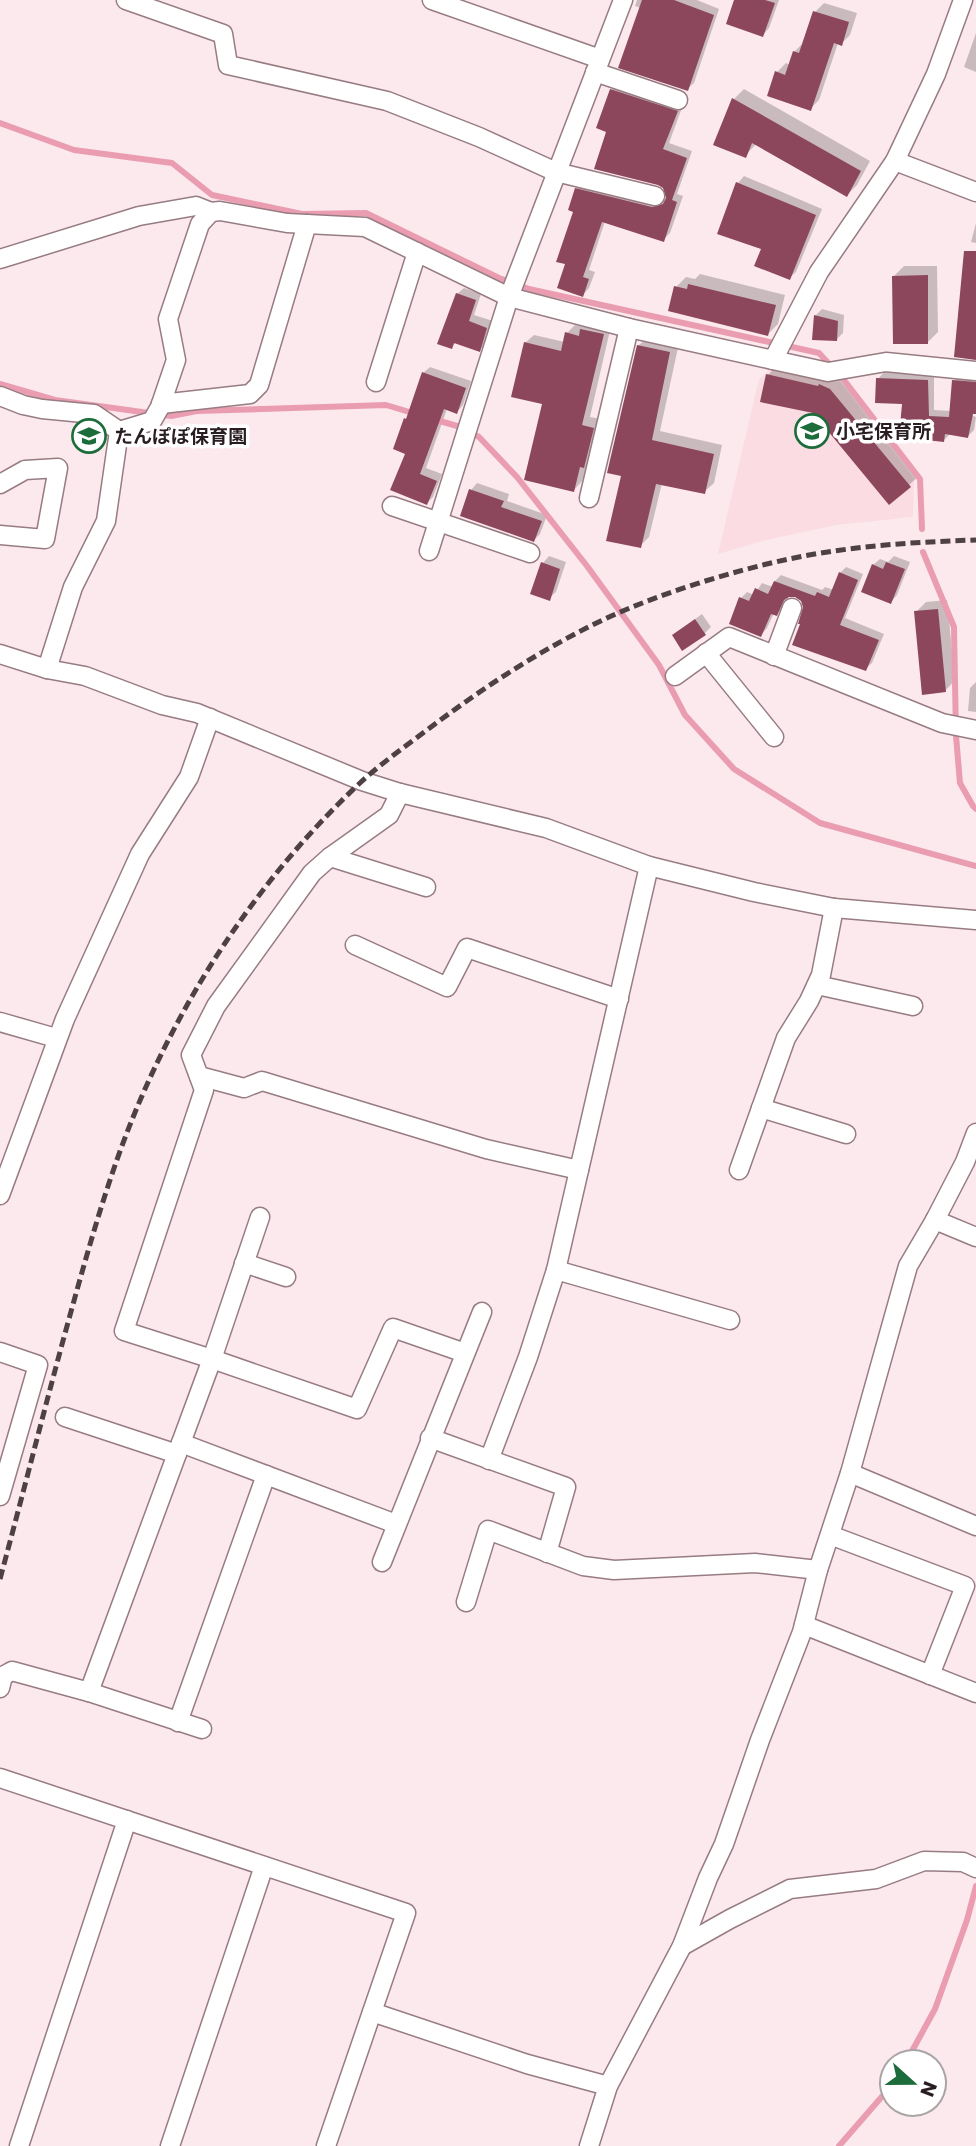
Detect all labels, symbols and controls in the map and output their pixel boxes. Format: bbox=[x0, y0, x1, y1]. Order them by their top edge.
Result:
school or university icon: 小宅保育所 bbox=[793, 412, 831, 450]
school or university icon: たんぽぽ保育園 bbox=[70, 417, 108, 455]
place label: 小宅保育所 bbox=[836, 418, 931, 445]
place label: たんぽぽ保育園 bbox=[114, 423, 247, 450]
north arrow bbox=[878, 2048, 948, 2118]
text: N bbox=[913, 2077, 944, 2100]

